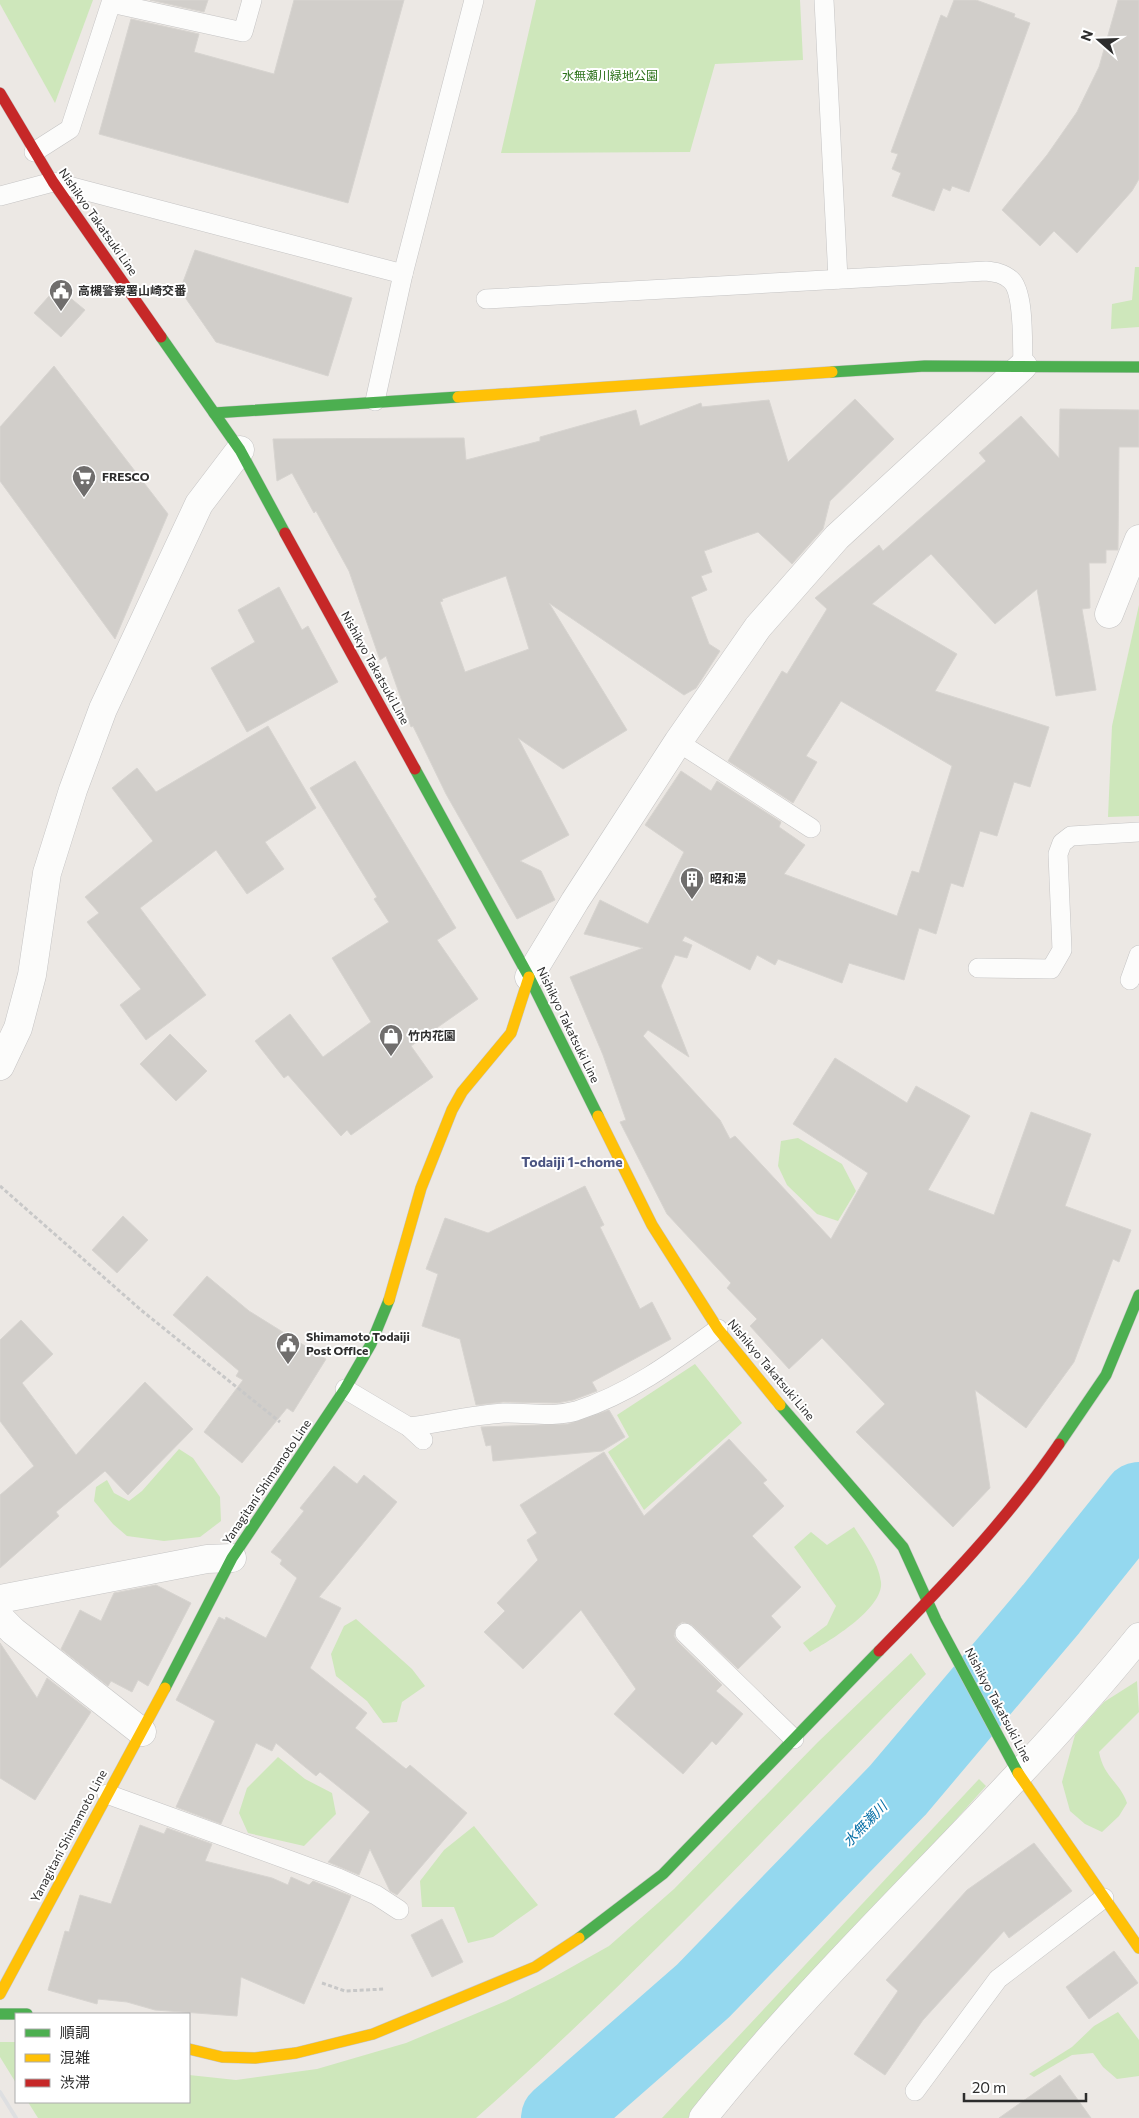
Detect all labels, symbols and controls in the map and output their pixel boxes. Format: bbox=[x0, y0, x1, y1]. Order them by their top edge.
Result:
north arrow bbox=[1074, 15, 1124, 65]
text: N bbox=[1077, 28, 1096, 43]
park label: 水無瀬川緑地公園 bbox=[562, 68, 658, 82]
street label: Nishikyo Takatsuki Line bbox=[57, 165, 141, 278]
public building icon: 高槻警察署山崎交番 bbox=[48, 278, 74, 312]
place label: 高槻警察署山崎交番 bbox=[78, 283, 187, 297]
supermarket icon: FRESCO bbox=[71, 464, 97, 498]
place label: FRESCO bbox=[102, 469, 150, 483]
street label: Nishikyo Takatsuki Line bbox=[339, 608, 413, 727]
building icon: 昭和湯 bbox=[679, 866, 705, 900]
place label: 昭和湯 bbox=[710, 871, 746, 885]
street label: Nishikyo Takatsuki Line bbox=[535, 964, 603, 1085]
shop icon: 竹内花園 bbox=[378, 1023, 404, 1057]
place label: 竹内花園 bbox=[408, 1028, 456, 1042]
district label: Todaiji 1-chome bbox=[521, 1153, 623, 1170]
street label: Nishikyo Takatsuki Line bbox=[725, 1316, 818, 1423]
place label: Shimamoto Todaiji Post Office bbox=[306, 1329, 410, 1357]
public building icon: Shimamoto Todaiji Post Office bbox=[275, 1331, 301, 1365]
street label: Yanagitani Shimamoto Line bbox=[219, 1416, 313, 1547]
street label: Nishikyo Takatsuki Line bbox=[963, 1645, 1035, 1764]
street label: Yanagitani Shimamoto Line bbox=[27, 1767, 109, 1904]
water label: 水無瀬川 bbox=[839, 1796, 892, 1850]
legend bbox=[15, 2013, 190, 2103]
text: 順調 bbox=[60, 2023, 90, 2041]
text: 混雑 bbox=[60, 2048, 90, 2066]
scale bar bbox=[964, 2070, 1086, 2102]
text: 渋滞 bbox=[60, 2073, 90, 2091]
text: 20 m bbox=[972, 2078, 1006, 2096]

